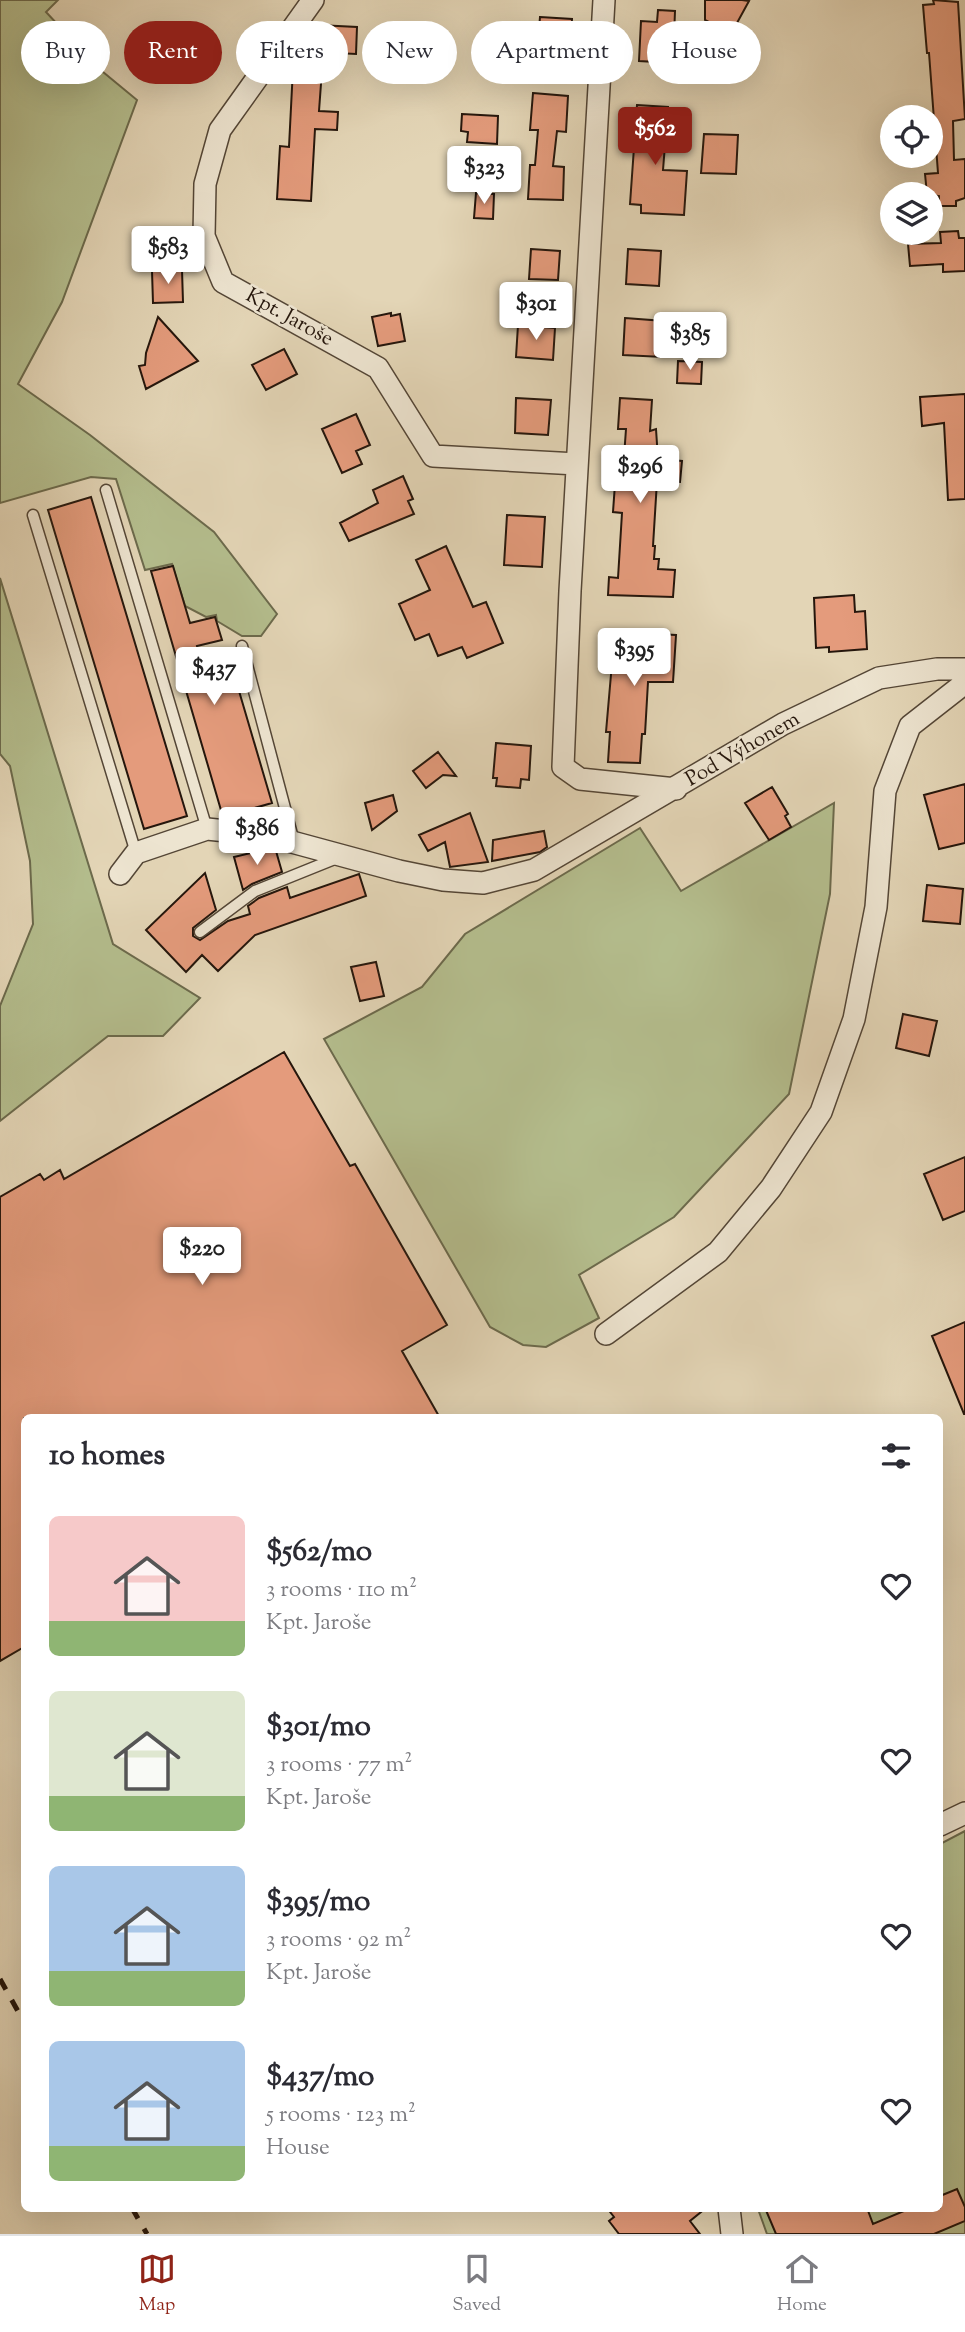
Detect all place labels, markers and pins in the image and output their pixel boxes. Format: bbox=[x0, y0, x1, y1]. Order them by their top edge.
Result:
pin: $562 bbox=[614, 108, 696, 167]
pin: $323 bbox=[443, 146, 525, 206]
pin: $583 bbox=[127, 226, 209, 286]
pin: $301 bbox=[495, 282, 577, 342]
pin: $385 bbox=[649, 312, 731, 372]
pin: $296 bbox=[599, 446, 681, 505]
pin: $395 bbox=[593, 628, 675, 688]
pin: $437 bbox=[173, 648, 255, 707]
pin: $386 bbox=[216, 808, 298, 867]
pin: $220 bbox=[161, 1228, 243, 1287]

